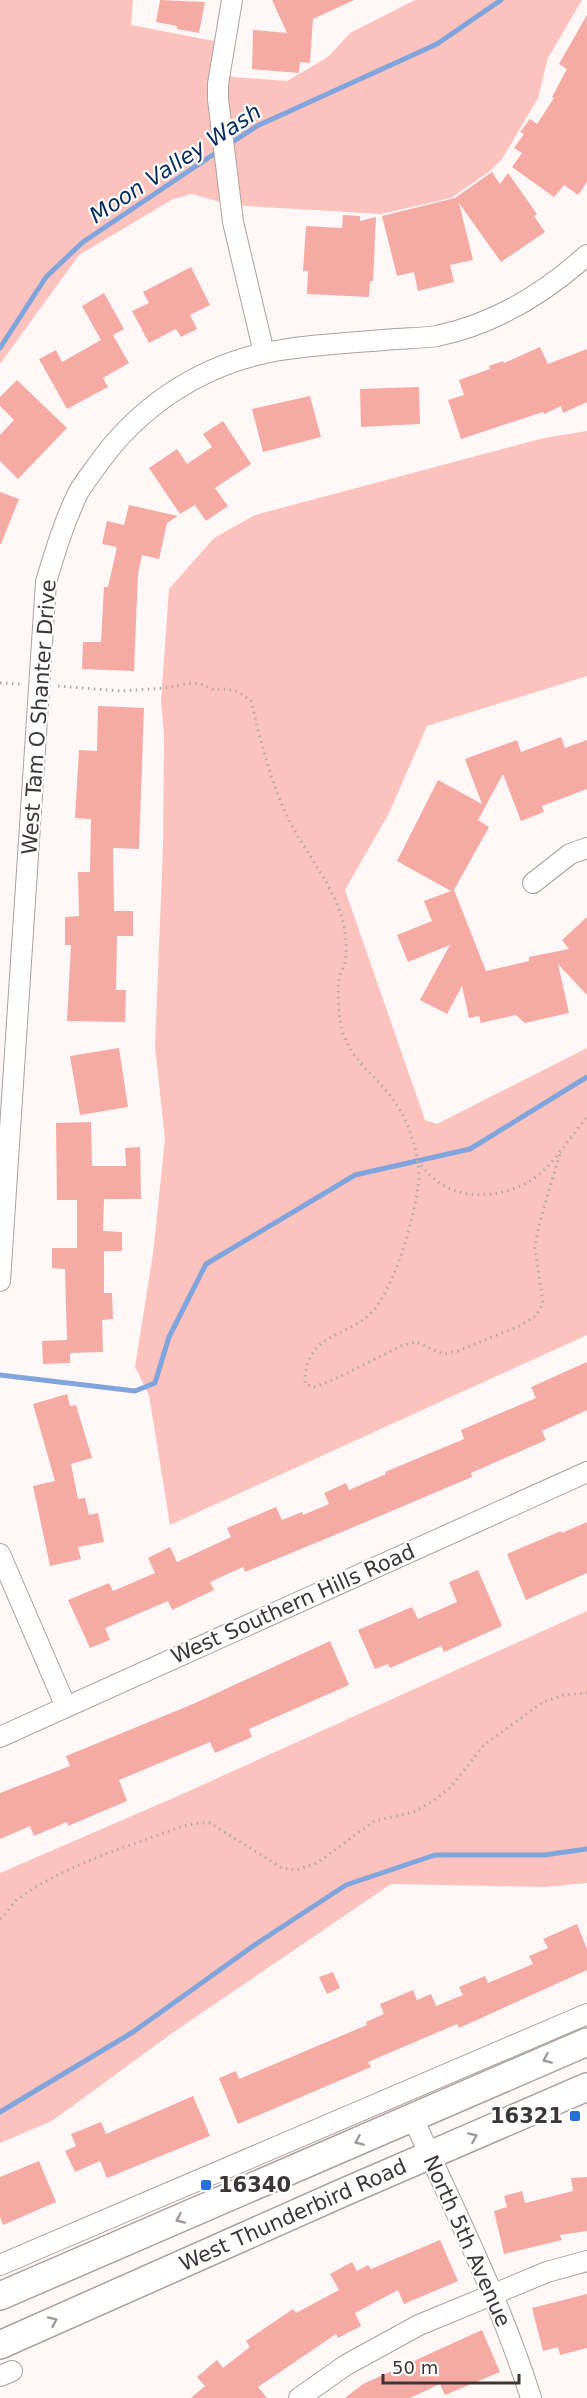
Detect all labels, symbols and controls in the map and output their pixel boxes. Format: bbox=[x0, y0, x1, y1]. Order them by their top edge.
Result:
water label: Moon Valley Wash bbox=[85, 99, 266, 228]
street label: West Tam O Shanter Drive bbox=[17, 578, 61, 856]
street label: West Southern Hills Road bbox=[167, 1539, 419, 1669]
one-way arrow bbox=[543, 2052, 554, 2064]
place label: 16321 bbox=[490, 2104, 563, 2128]
marker: 16321 bbox=[568, 2109, 582, 2123]
one-way arrow bbox=[466, 2132, 477, 2144]
one-way arrow bbox=[354, 2134, 365, 2146]
street label: North 5th Avenue bbox=[418, 2152, 516, 2330]
street label: West Thunderbird Road bbox=[176, 2154, 410, 2276]
place label: 16340 bbox=[218, 2173, 291, 2197]
marker: 16340 bbox=[199, 2178, 213, 2192]
one-way arrow bbox=[176, 2212, 187, 2224]
one-way arrow bbox=[47, 2316, 58, 2328]
scale bar bbox=[383, 2347, 520, 2385]
text: 50 m bbox=[392, 2357, 438, 2378]

